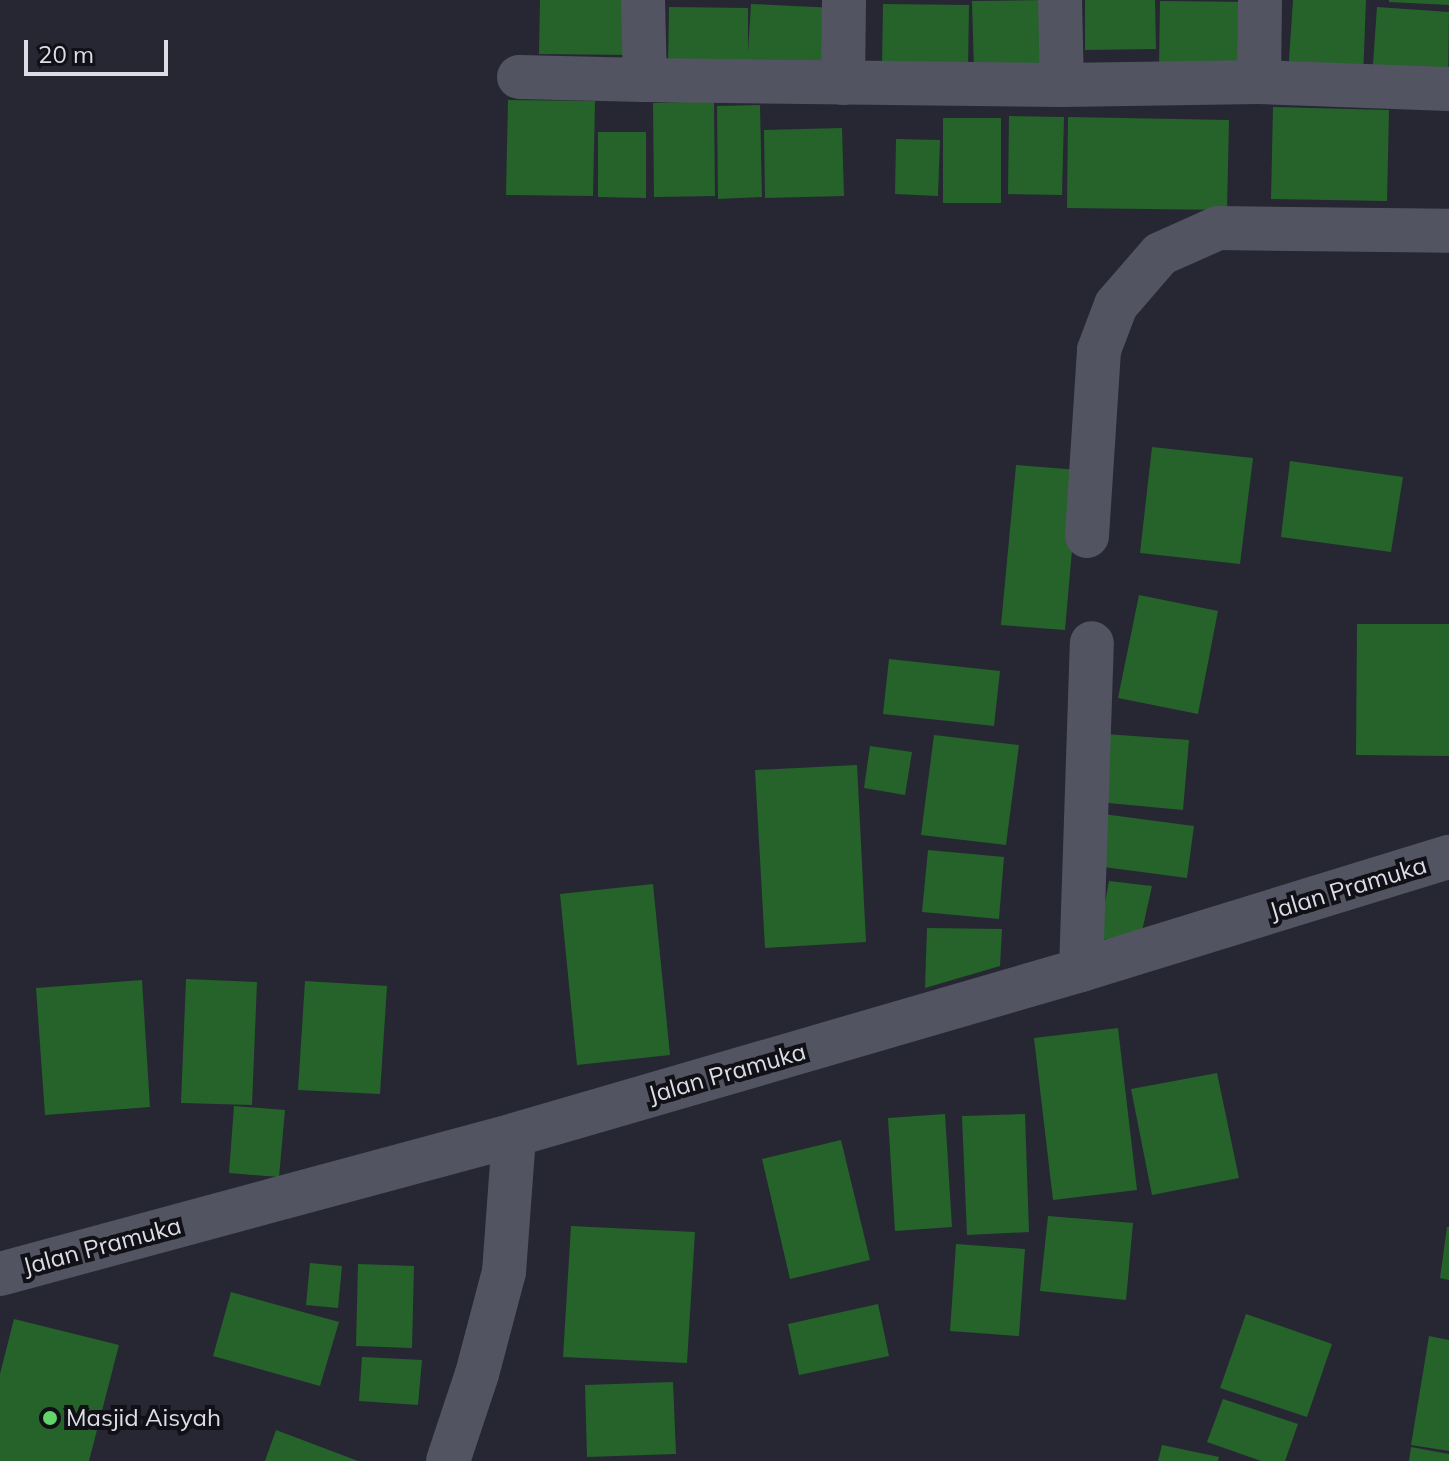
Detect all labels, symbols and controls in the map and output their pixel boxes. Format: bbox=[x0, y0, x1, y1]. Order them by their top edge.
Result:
scale bar bbox=[28, 24, 172, 74]
text: 20 m bbox=[38, 39, 94, 69]
street label: Jalan Pramuka bbox=[1266, 850, 1430, 926]
street label: Jalan Pramuka bbox=[645, 1037, 809, 1109]
street label: Jalan Pramuka bbox=[20, 1211, 184, 1281]
place label: Masjid Aisyah bbox=[66, 1404, 221, 1432]
marker: Masjid Aisyah bbox=[41, 1409, 59, 1427]

